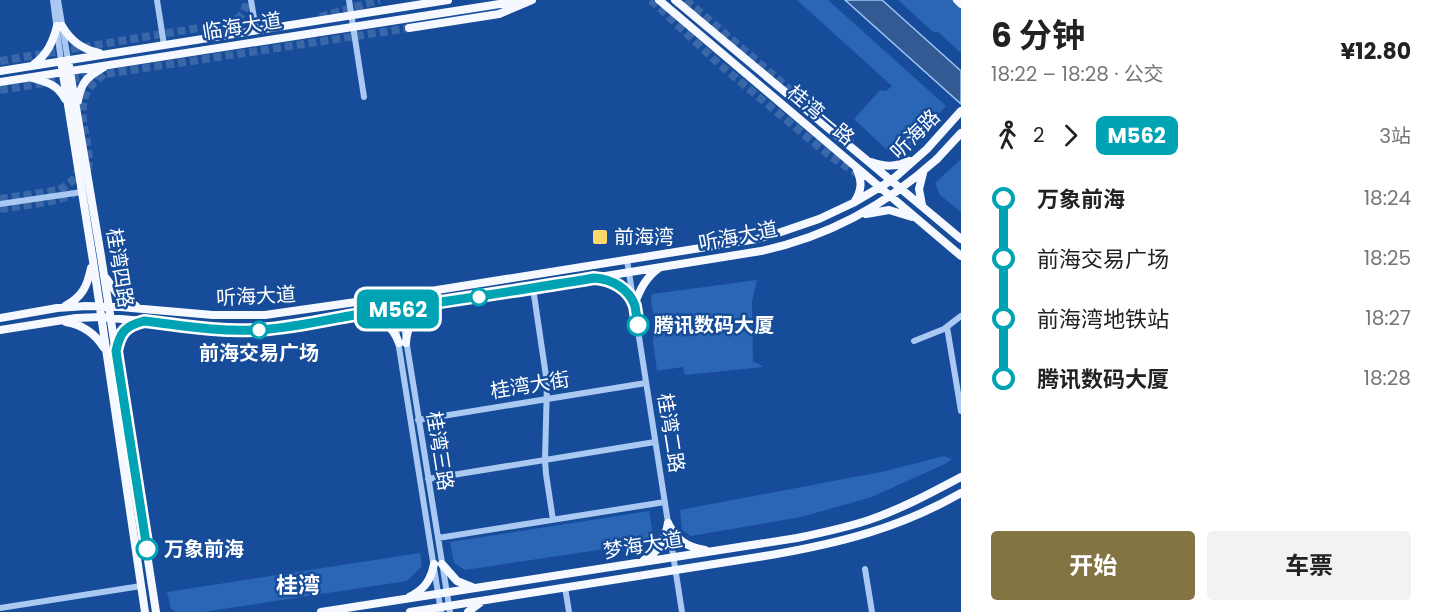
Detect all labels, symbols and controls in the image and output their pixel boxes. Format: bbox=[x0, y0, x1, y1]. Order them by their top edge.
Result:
street label: 临海大道 bbox=[200, 6, 284, 46]
text: 6 分钟 bbox=[991, 12, 1085, 59]
text: ¥12.80 bbox=[1341, 36, 1411, 67]
text: 18:22 – 18:28 · 公交 bbox=[991, 60, 1164, 88]
street label: 桂湾一路 bbox=[781, 79, 861, 151]
street label: 听海路 bbox=[884, 103, 946, 165]
icon: walk bbox=[991, 119, 1024, 152]
icon: forward bbox=[1054, 119, 1087, 152]
text: 2 bbox=[1033, 121, 1045, 149]
text: M562 bbox=[1108, 121, 1166, 150]
text: 3站 bbox=[1379, 122, 1411, 150]
text: 万象前海 bbox=[1037, 184, 1125, 215]
text: 18:24 bbox=[1364, 184, 1411, 212]
street label: 听海大道 bbox=[696, 215, 780, 257]
place label: 前海湾 bbox=[614, 223, 674, 251]
street label: 桂湾四路 bbox=[100, 226, 140, 310]
marker: 前海湾 bbox=[591, 228, 609, 246]
text: 前海交易广场 bbox=[1037, 244, 1169, 275]
text: 18:25 bbox=[1364, 244, 1411, 272]
street label: 听海大道 bbox=[215, 280, 297, 312]
unlabelled marker bbox=[470, 288, 488, 306]
line badge: M562 bbox=[356, 290, 440, 328]
text: M562 bbox=[369, 295, 427, 324]
text: 前海湾地铁站 bbox=[1037, 304, 1169, 335]
text: 18:27 bbox=[1365, 304, 1411, 332]
place label: 腾讯数码大厦 bbox=[654, 311, 774, 339]
marker: 腾讯数码大厦 bbox=[627, 314, 649, 336]
marker: 前海交易广场 bbox=[250, 321, 268, 339]
place label: 前海交易广场 bbox=[199, 339, 319, 367]
text: 腾讯数码大厦 bbox=[1037, 364, 1169, 395]
text: 18:28 bbox=[1364, 364, 1411, 392]
street label: 桂湾大街 bbox=[488, 365, 572, 405]
street label: 桂湾二路 bbox=[651, 391, 691, 475]
street label: 桂湾三路 bbox=[420, 409, 460, 493]
street label: 梦海大道 bbox=[601, 525, 685, 565]
button: 开始 bbox=[991, 531, 1195, 600]
button: 车票 bbox=[1207, 531, 1411, 600]
place label: 万象前海 bbox=[164, 535, 244, 563]
marker: 万象前海 bbox=[136, 538, 158, 560]
district label: 桂湾 bbox=[276, 570, 320, 601]

